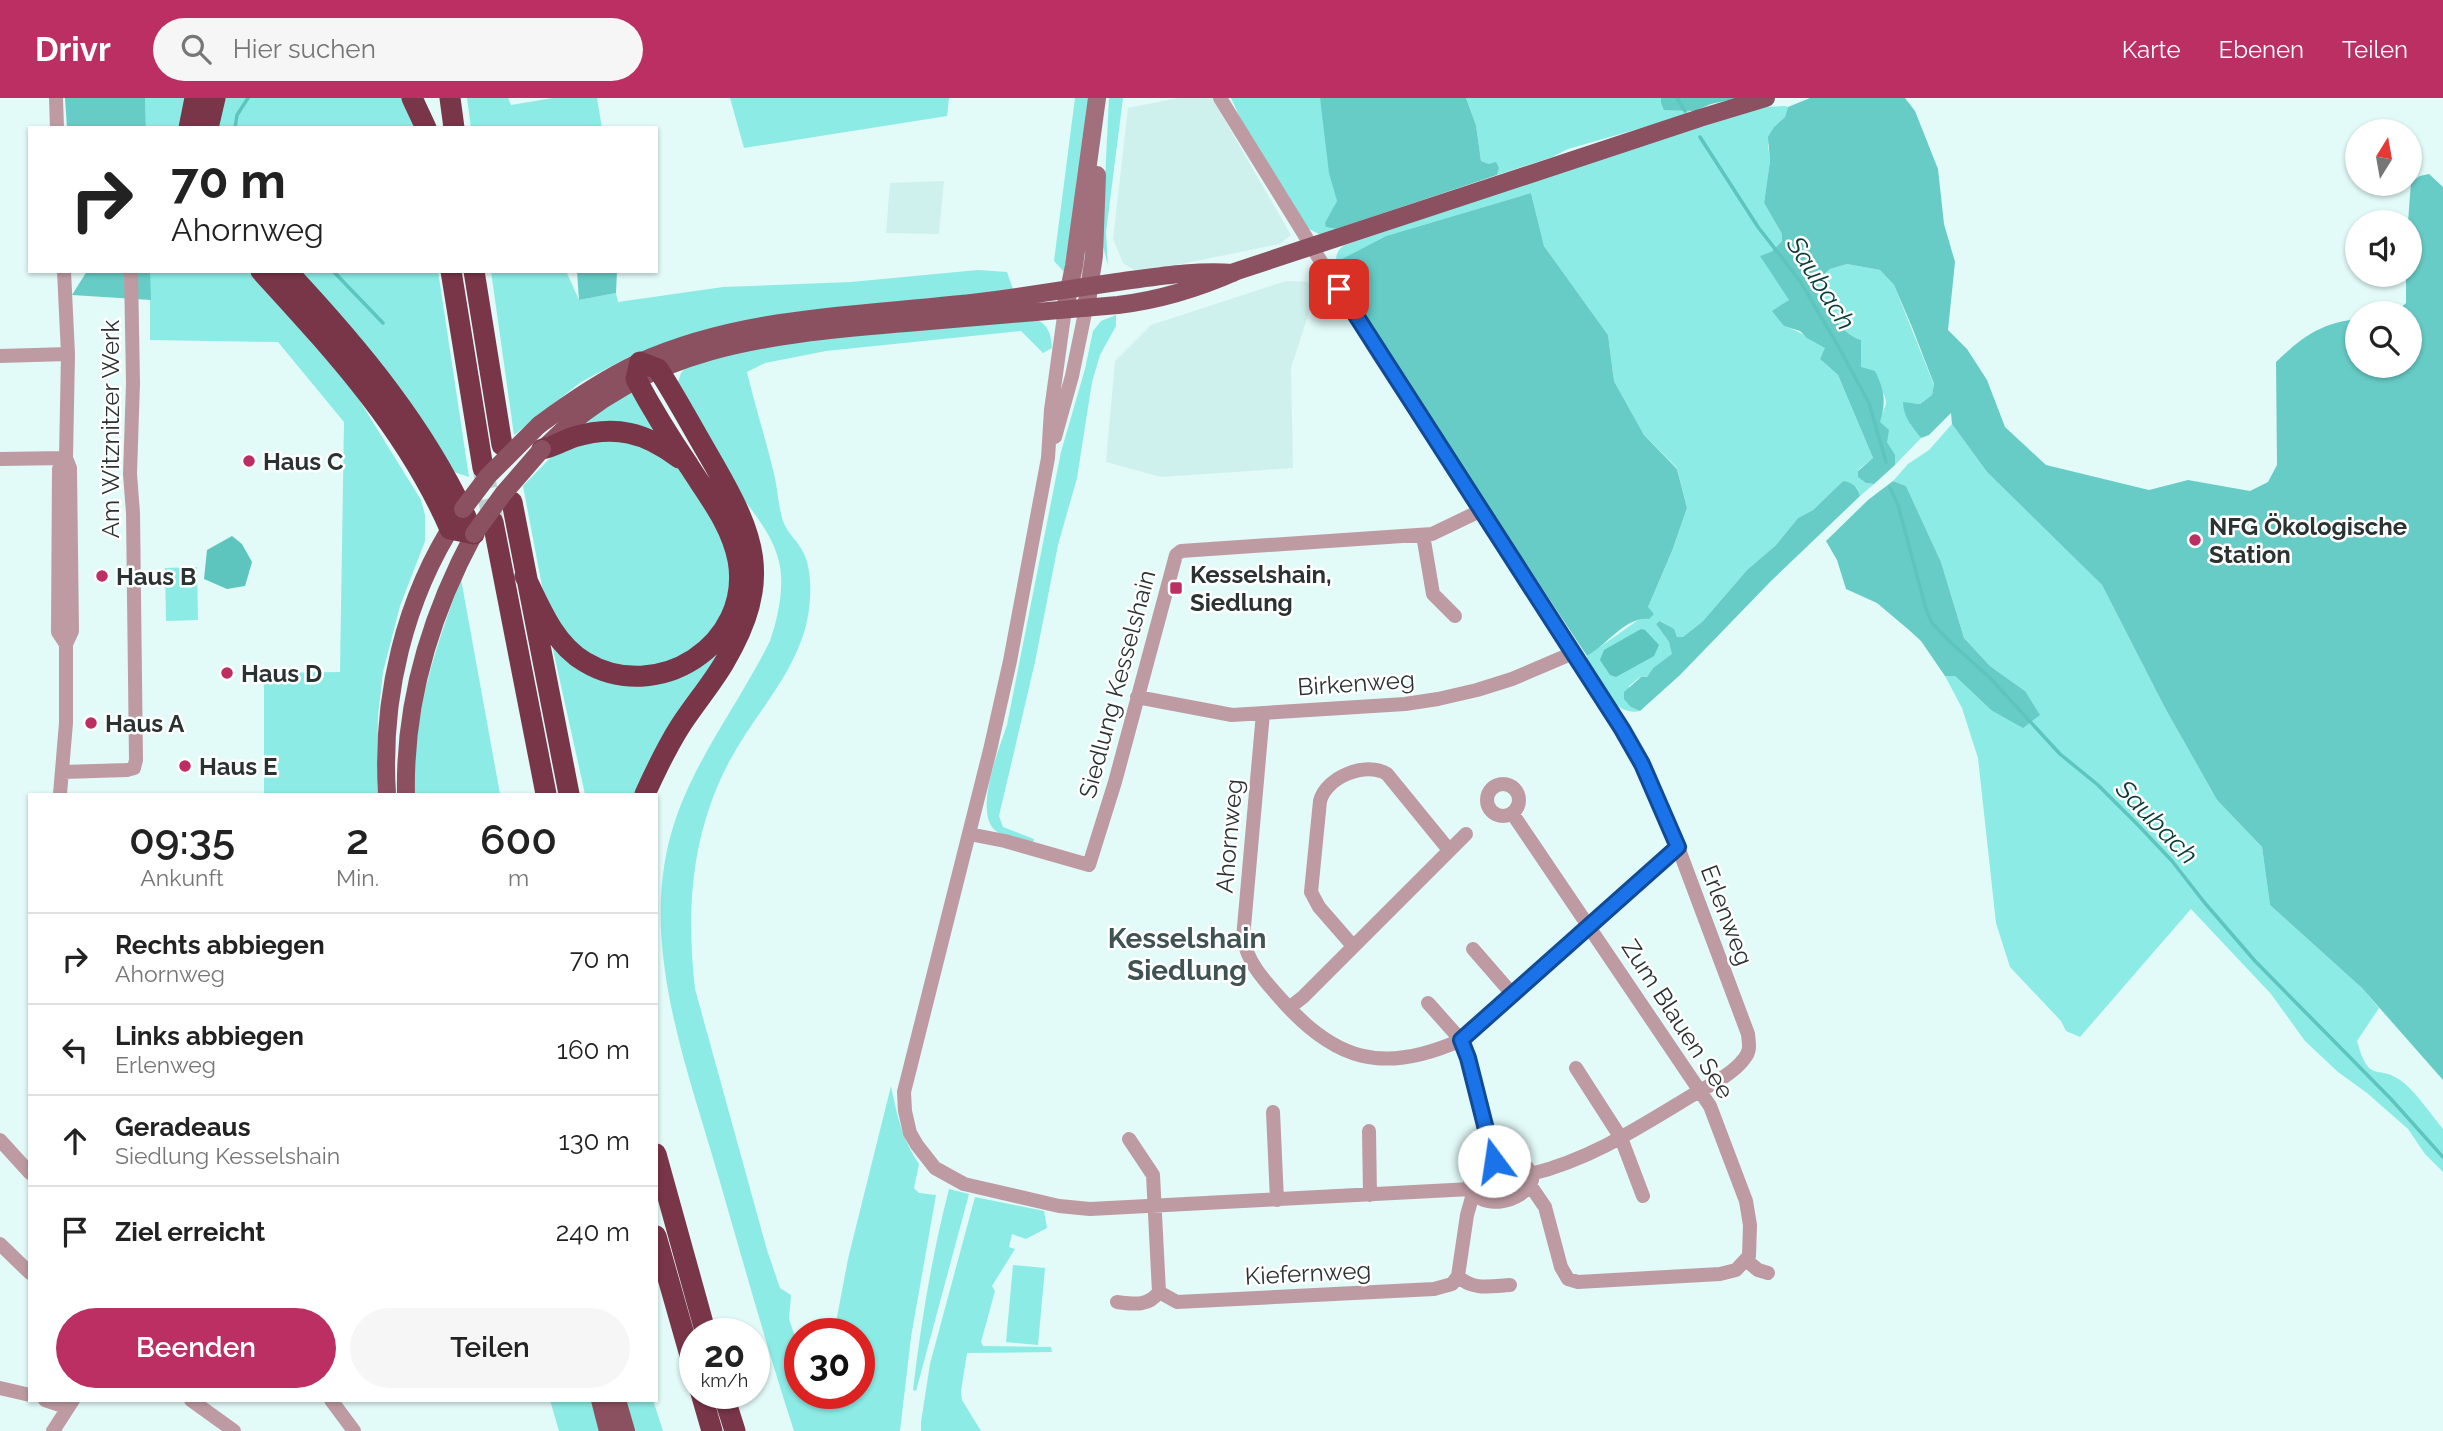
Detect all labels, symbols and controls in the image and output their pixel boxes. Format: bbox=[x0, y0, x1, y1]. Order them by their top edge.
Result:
search box bbox=[153, 18, 643, 81]
text: Drivr bbox=[35, 30, 111, 69]
icon: search bbox=[177, 30, 215, 68]
text: Hier suchen bbox=[233, 34, 376, 64]
text: Karte bbox=[2122, 35, 2181, 64]
text: Ebenen bbox=[2219, 35, 2304, 64]
text: Teilen bbox=[2342, 35, 2408, 64]
north arrow bbox=[2345, 119, 2422, 196]
map controls bbox=[2345, 119, 2422, 378]
text: 70 m bbox=[171, 152, 286, 209]
icon: right bbox=[56, 154, 147, 245]
button: sound bbox=[2345, 210, 2422, 287]
text: Ahornweg bbox=[171, 211, 324, 248]
water label: Saubach bbox=[1780, 230, 1861, 335]
pin bbox=[1309, 259, 1369, 319]
icon: arrive bbox=[1320, 270, 1358, 308]
button: search bbox=[2345, 301, 2422, 378]
street label: Am Witznitzer Werk bbox=[96, 319, 125, 538]
place label: Haus C bbox=[263, 447, 344, 476]
marker: Haus C bbox=[241, 453, 257, 469]
place label: NFG Ökologische Station bbox=[2209, 512, 2407, 569]
marker: NFG Ökologische Station bbox=[2187, 532, 2203, 548]
place label: Kesselshain, Siedlung bbox=[1190, 560, 1332, 617]
place label: Haus B bbox=[116, 562, 196, 591]
street label: Siedlung Kesselshain bbox=[1073, 567, 1161, 801]
marker: Haus B bbox=[94, 568, 110, 584]
marker: Kesselshain, Siedlung bbox=[1168, 580, 1184, 596]
place label: Haus D bbox=[241, 659, 322, 688]
street label: Birkenweg bbox=[1296, 664, 1416, 702]
marker: Haus D bbox=[219, 665, 235, 681]
place label: Haus A bbox=[105, 709, 185, 738]
marker: Haus A bbox=[83, 715, 99, 731]
place label: Haus E bbox=[199, 752, 277, 781]
marker: Haus E bbox=[177, 758, 193, 774]
water label: Saubach bbox=[2109, 773, 2204, 870]
street label: Ahornweg bbox=[1210, 778, 1248, 894]
text: 09:35 bbox=[129, 815, 235, 864]
text: 2 bbox=[346, 815, 369, 864]
text: 600 bbox=[480, 815, 557, 864]
street label: Erlenweg bbox=[1695, 861, 1759, 969]
text: Ankunft bbox=[140, 864, 224, 891]
text: Min. bbox=[336, 864, 379, 891]
text: m bbox=[508, 864, 529, 891]
district label: Kesselshain Siedlung bbox=[1108, 922, 1266, 987]
text: Rechts abbiegen bbox=[115, 930, 325, 960]
street label: Zum Blauen See bbox=[1616, 934, 1740, 1104]
icon: right bbox=[56, 940, 94, 978]
text: 70 m bbox=[570, 944, 630, 974]
text: Ahornweg bbox=[115, 960, 225, 987]
text: Links abbiegen bbox=[115, 1021, 304, 1051]
icon: left bbox=[56, 1031, 94, 1069]
text: 160 m bbox=[557, 1035, 630, 1065]
text: Erlenweg bbox=[115, 1051, 216, 1078]
text: Geradeaus bbox=[115, 1112, 251, 1142]
icon: ahead bbox=[56, 1122, 94, 1160]
position arrow bbox=[1457, 1124, 1531, 1198]
text: 130 m bbox=[559, 1126, 630, 1156]
text: Siedlung Kesselshain bbox=[115, 1142, 340, 1169]
icon: arrive bbox=[56, 1213, 94, 1251]
text: Ziel erreicht bbox=[115, 1217, 265, 1247]
text: 240 m bbox=[556, 1217, 630, 1247]
street label: Kiefernweg bbox=[1244, 1255, 1372, 1291]
button: Beenden bbox=[56, 1308, 336, 1388]
button: Teilen bbox=[350, 1308, 630, 1388]
speed limit sign: 30 bbox=[784, 1318, 875, 1409]
text: 20 bbox=[704, 1334, 745, 1375]
text: km/h bbox=[701, 1370, 748, 1391]

